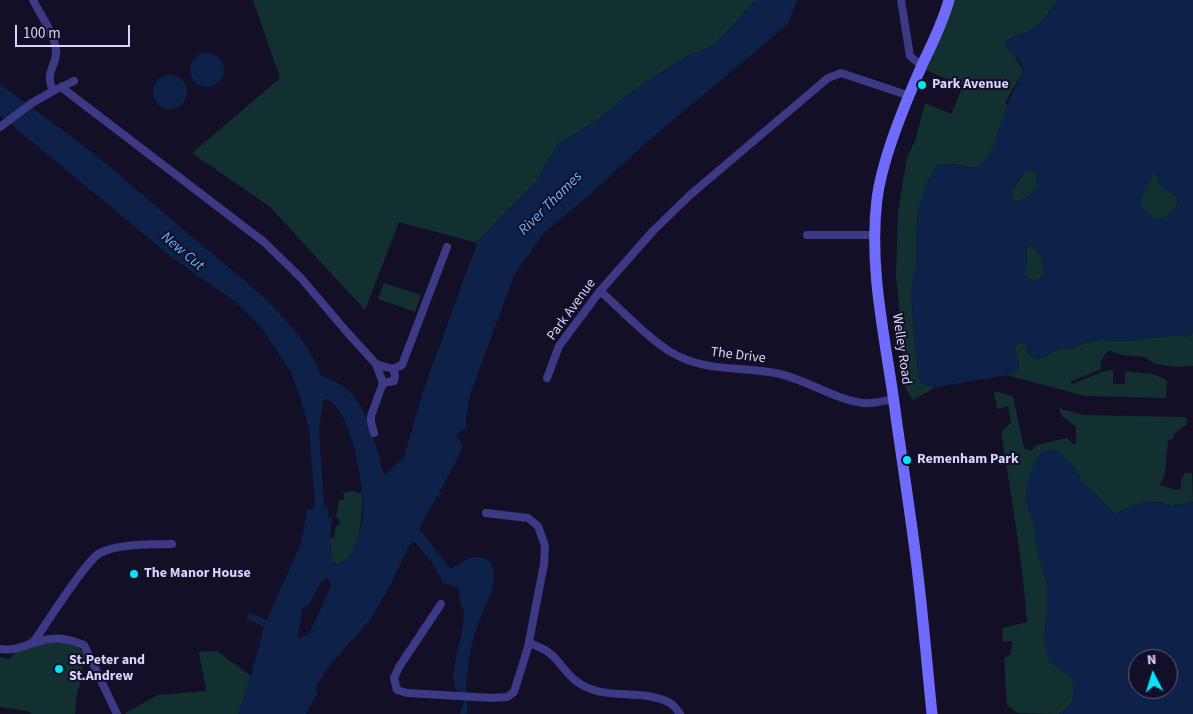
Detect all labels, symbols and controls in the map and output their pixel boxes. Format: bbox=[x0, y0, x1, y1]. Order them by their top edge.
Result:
scale bar bbox=[18, 15, 132, 47]
text: 100 m bbox=[23, 23, 61, 44]
place label: Park Avenue bbox=[932, 77, 1009, 93]
marker: Park Avenue bbox=[916, 79, 928, 91]
water label: River Thames bbox=[515, 168, 587, 240]
water label: New Cut bbox=[157, 229, 207, 275]
street label: Park Avenue bbox=[544, 276, 600, 344]
street label: Welley Road bbox=[888, 312, 914, 386]
street label: The Drive bbox=[710, 344, 766, 368]
place label: Remenham Park bbox=[917, 452, 1019, 468]
marker: Remenham Park bbox=[901, 454, 913, 466]
place label: The Manor House bbox=[144, 566, 251, 582]
marker: The Manor House bbox=[128, 568, 140, 580]
north arrow bbox=[1128, 649, 1178, 699]
text: N bbox=[1146, 650, 1157, 670]
place label: St.Peter and St.Andrew bbox=[69, 653, 145, 686]
marker: St.Peter and St.Andrew bbox=[53, 663, 65, 675]

